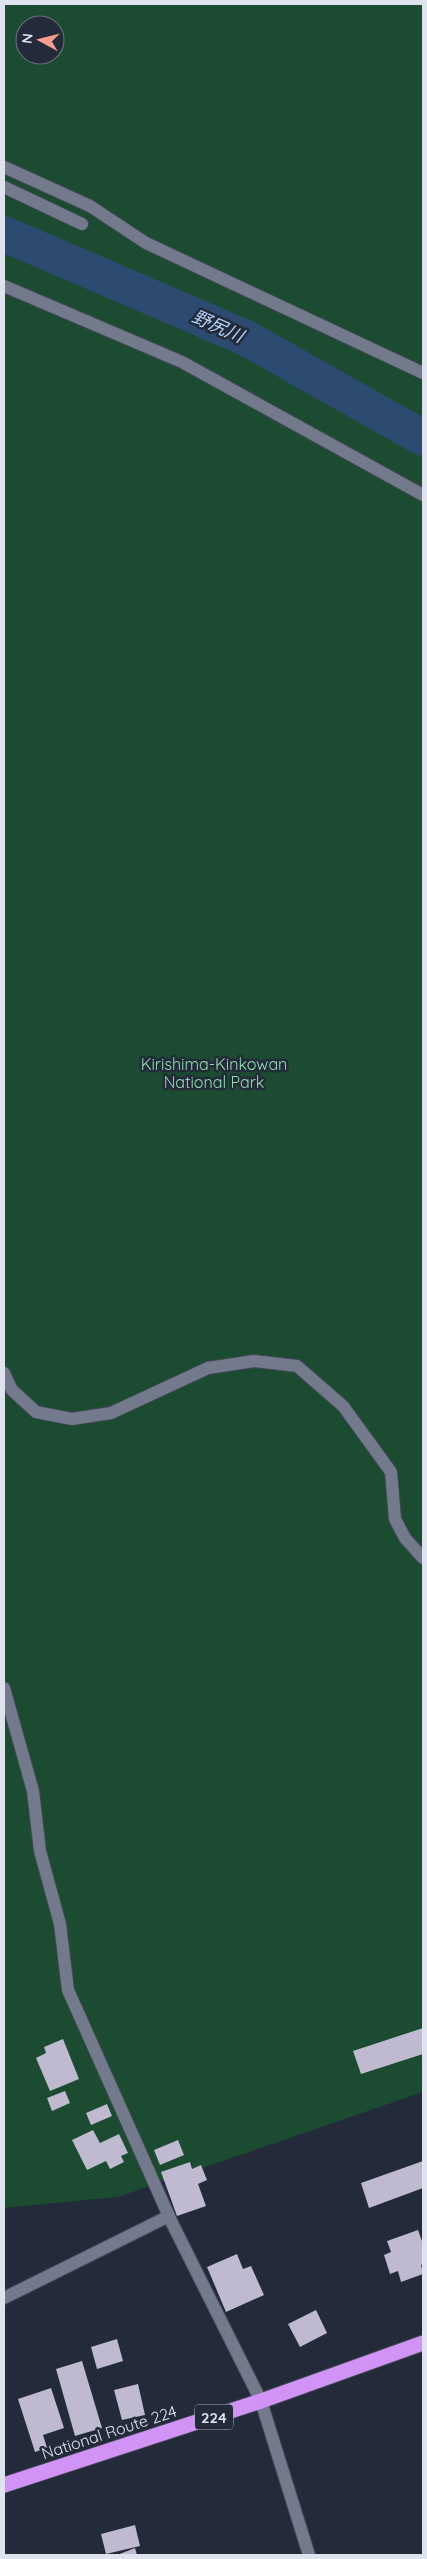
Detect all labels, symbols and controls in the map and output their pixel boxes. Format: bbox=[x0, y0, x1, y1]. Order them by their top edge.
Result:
north arrow bbox=[15, 15, 65, 65]
text: N bbox=[18, 32, 37, 45]
water label: 野尻川 bbox=[189, 305, 249, 348]
park label: Kirishima-Kinkowan National Park bbox=[141, 1054, 287, 1092]
street label: National Route 224 bbox=[39, 2401, 179, 2463]
road number: 224 bbox=[195, 2404, 233, 2430]

